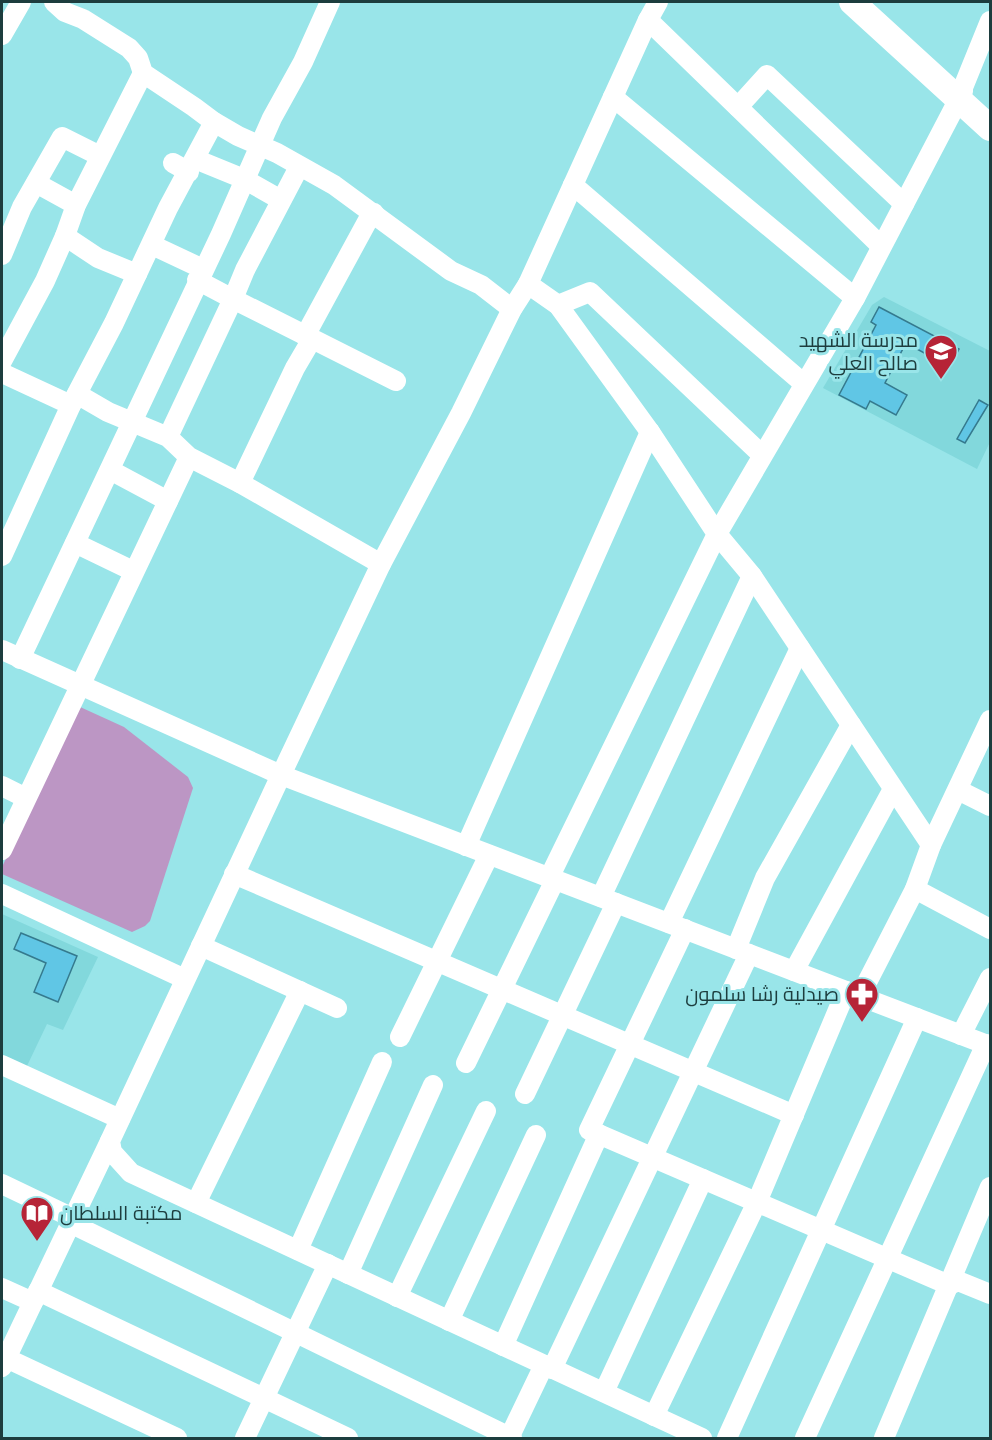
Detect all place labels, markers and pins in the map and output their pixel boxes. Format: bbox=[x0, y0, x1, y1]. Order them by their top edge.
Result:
place label: مدرسة الشهيد صالح العلي bbox=[799, 328, 918, 379]
school or university icon: مدرسة الشهيد صالح العلي bbox=[923, 333, 959, 380]
pharmacy icon: صيدلية رشا سلمون bbox=[844, 976, 880, 1023]
place label: صيدلية رشا سلمون bbox=[685, 982, 839, 1007]
library icon: مكتبة السلطان bbox=[19, 1195, 55, 1242]
place label: مكتبة السلطان bbox=[60, 1201, 182, 1226]

